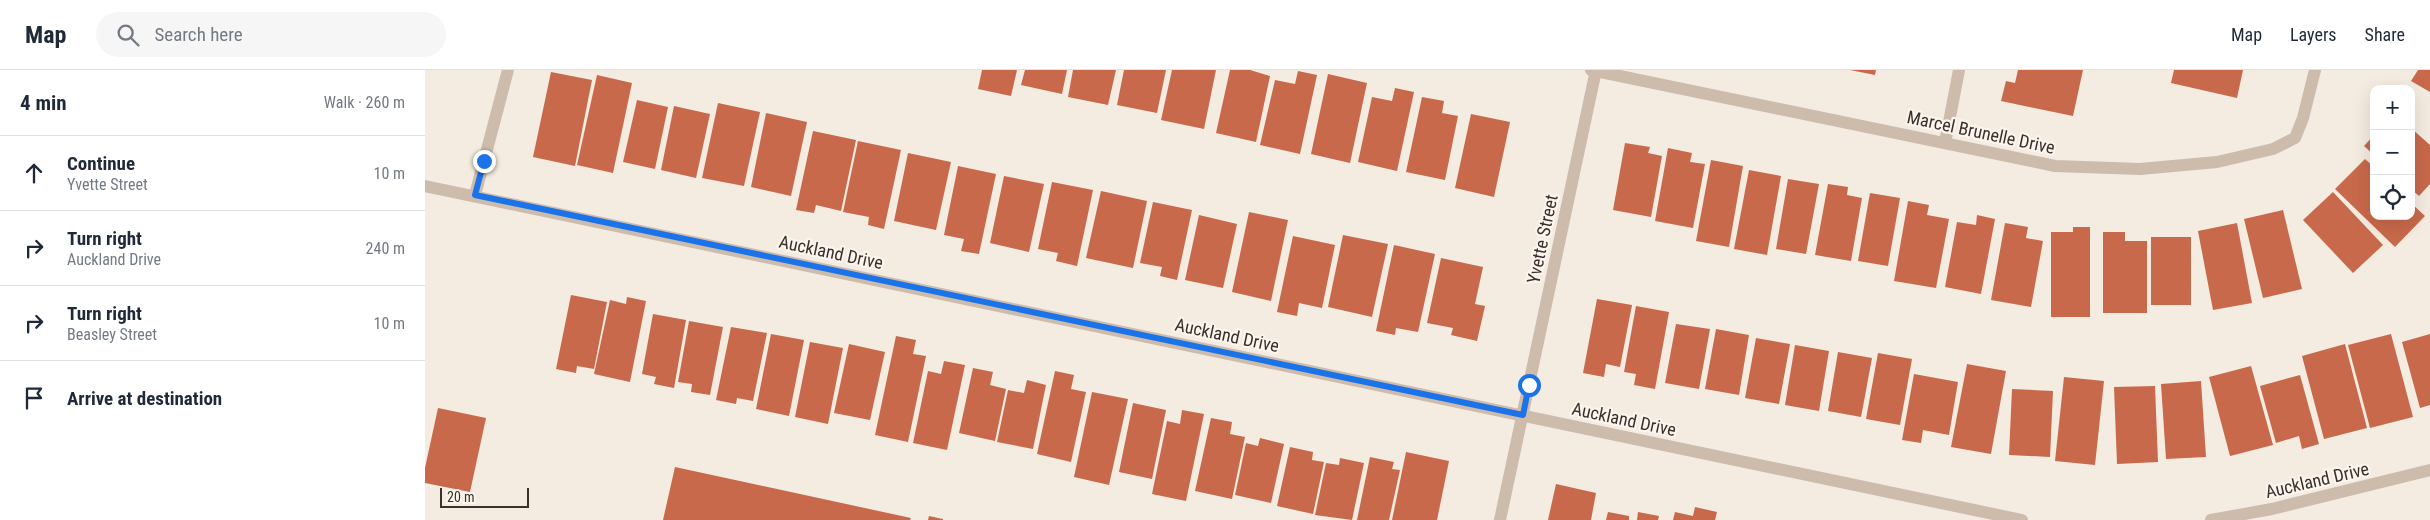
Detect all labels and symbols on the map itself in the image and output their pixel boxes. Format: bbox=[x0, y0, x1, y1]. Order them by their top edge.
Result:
street label: Marcel Brunelle Drive bbox=[1905, 106, 2057, 158]
route end bbox=[473, 150, 496, 173]
street label: Yvette Street bbox=[1522, 192, 1562, 286]
street label: Auckland Drive bbox=[777, 231, 885, 273]
street label: Auckland Drive bbox=[1173, 314, 1281, 356]
route start bbox=[1518, 374, 1541, 397]
street label: Auckland Drive bbox=[1570, 398, 1678, 440]
street label: Auckland Drive bbox=[2263, 458, 2371, 502]
scale bar bbox=[440, 485, 529, 508]

